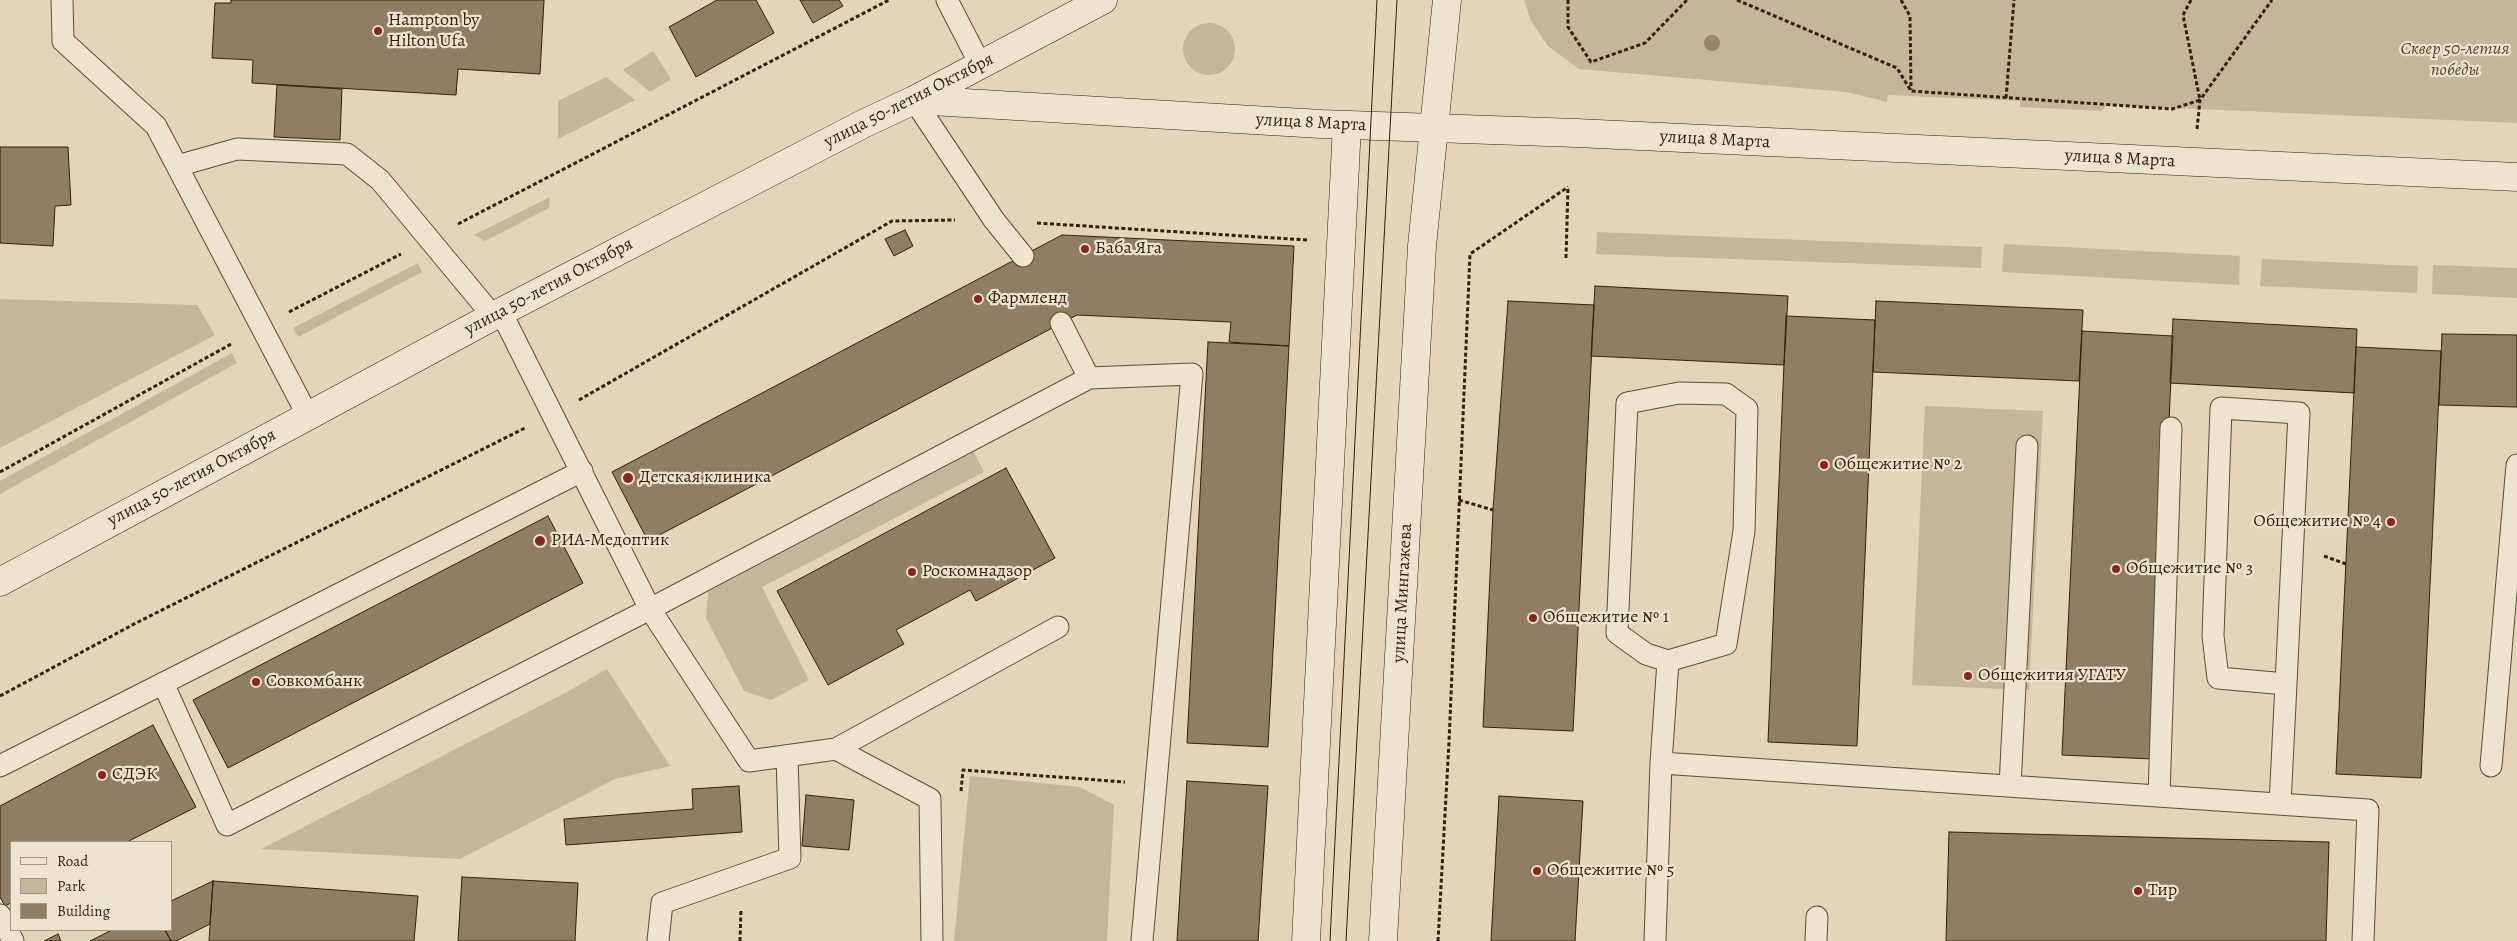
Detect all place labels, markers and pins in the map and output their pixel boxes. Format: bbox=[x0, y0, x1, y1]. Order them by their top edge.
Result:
place label: Hampton by Hilton Ufa bbox=[388, 10, 479, 52]
marker: Hampton by Hilton Ufa bbox=[372, 25, 384, 37]
place label: Баба Яга bbox=[1095, 238, 1162, 260]
marker: Баба Яга bbox=[1079, 243, 1091, 255]
place label: Фармленд bbox=[988, 288, 1067, 310]
marker: Фармленд bbox=[972, 293, 984, 305]
place label: Общежитие № 2 bbox=[1834, 454, 1962, 476]
marker: Общежитие № 2 bbox=[1818, 459, 1830, 471]
place label: Детская клиника bbox=[639, 467, 771, 489]
marker: Детская клиника bbox=[621, 471, 635, 485]
place label: Общежитие № 4 bbox=[2253, 511, 2381, 533]
marker: Общежитие № 4 bbox=[2385, 516, 2397, 528]
place label: РИА-Медоптик bbox=[551, 530, 669, 552]
marker: РИА-Медоптик bbox=[533, 534, 547, 548]
place label: Общежитие № 3 bbox=[2126, 558, 2253, 580]
place label: Роскомнадзор bbox=[922, 561, 1032, 583]
marker: Общежитие № 3 bbox=[2110, 563, 2122, 575]
marker: Роскомнадзор bbox=[906, 566, 918, 578]
place label: Общежитие № 1 bbox=[1543, 607, 1669, 629]
marker: Общежитие № 1 bbox=[1527, 612, 1539, 624]
place label: Общежития УГАТУ bbox=[1978, 665, 2126, 687]
marker: Общежития УГАТУ bbox=[1962, 670, 1974, 682]
place label: Совкомбанк bbox=[266, 671, 362, 693]
marker: Совкомбанк bbox=[250, 676, 262, 688]
place label: СДЭК bbox=[112, 764, 157, 786]
marker: СДЭК bbox=[96, 769, 108, 781]
place label: Общежитие № 5 bbox=[1547, 860, 1674, 882]
marker: Общежитие № 5 bbox=[1531, 865, 1543, 877]
place label: Тир bbox=[2148, 880, 2177, 902]
marker: Тир bbox=[2132, 885, 2144, 897]

